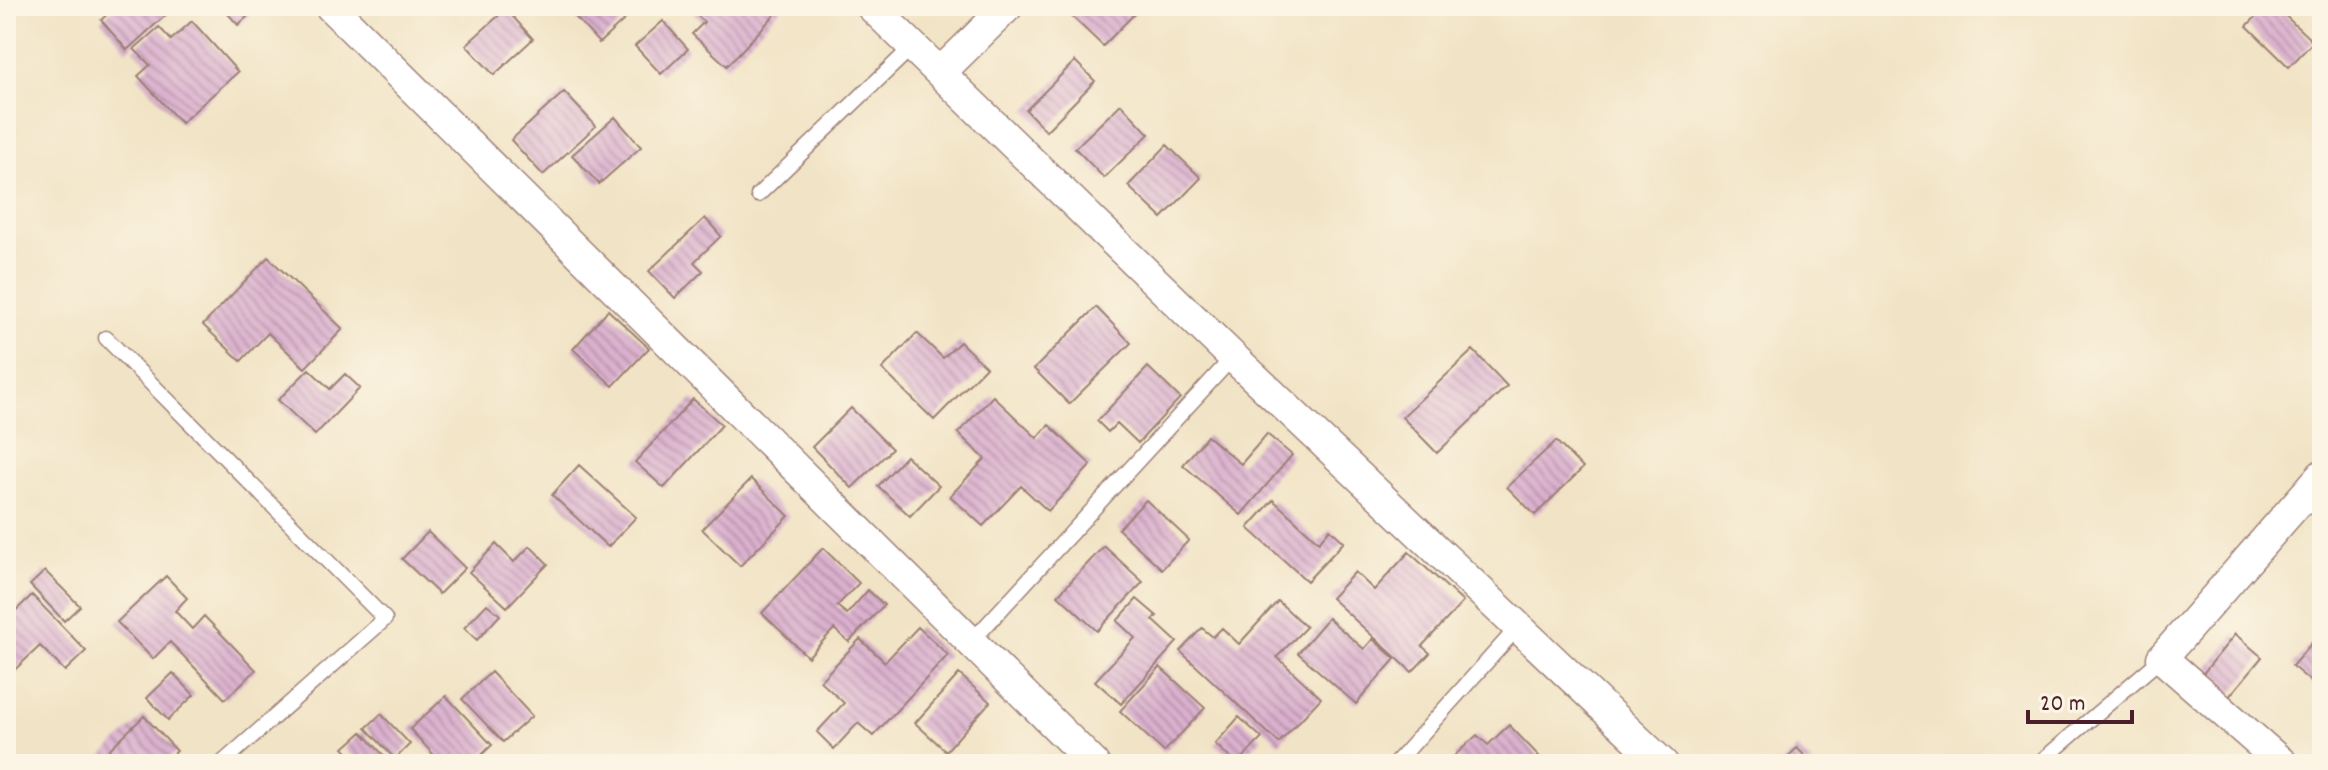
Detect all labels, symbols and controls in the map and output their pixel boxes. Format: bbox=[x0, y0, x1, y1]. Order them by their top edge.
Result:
scale bar bbox=[2028, 674, 2132, 724]
text: 20 m bbox=[2040, 688, 2086, 722]

